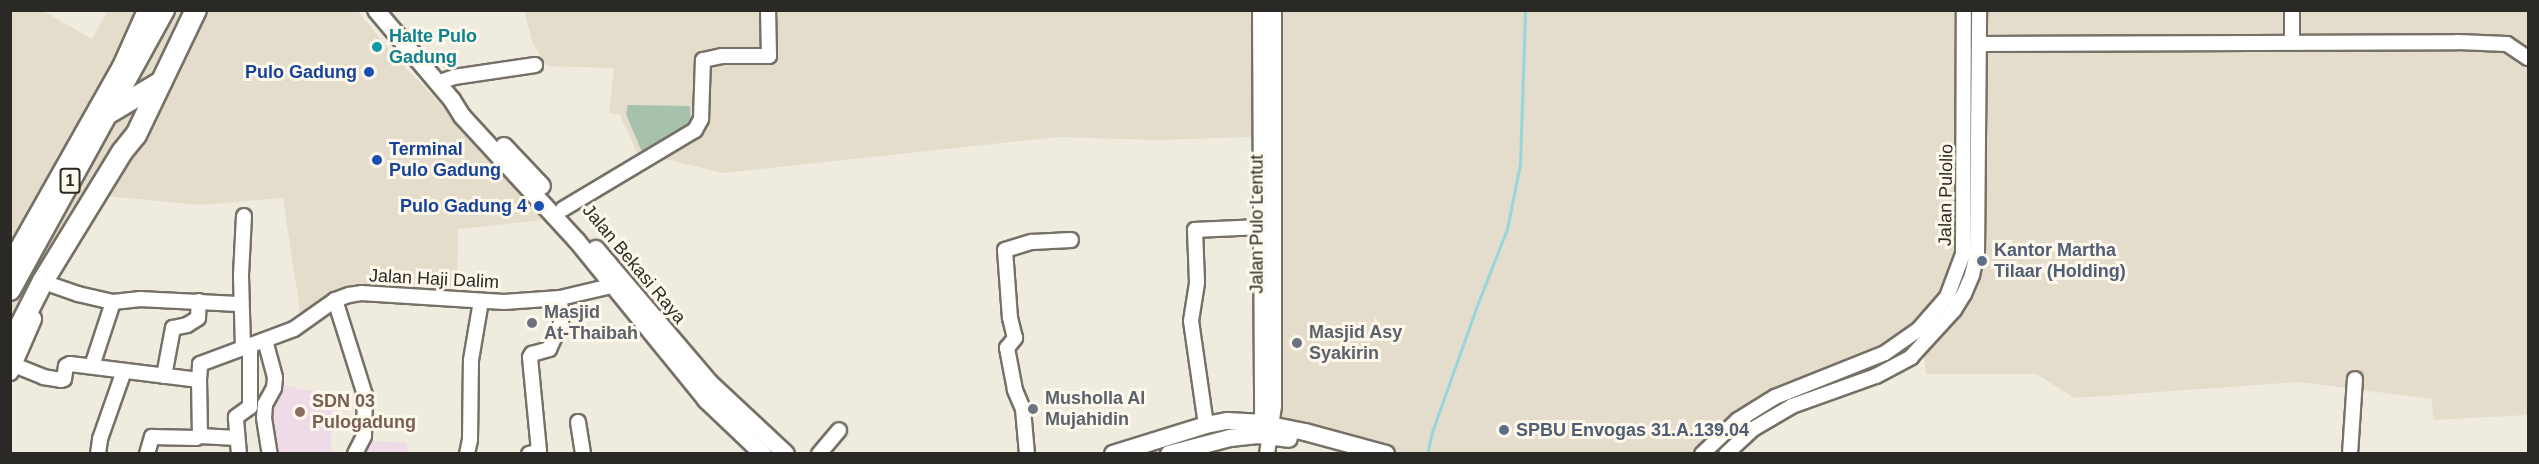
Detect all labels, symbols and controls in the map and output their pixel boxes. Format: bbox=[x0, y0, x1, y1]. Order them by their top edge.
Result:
place label: Halte Pulo Gadung bbox=[389, 26, 477, 68]
marker: Halte Pulo Gadung bbox=[370, 40, 384, 54]
place label: Pulo Gadung bbox=[245, 61, 357, 83]
marker: Pulo Gadung bbox=[362, 65, 376, 79]
place label: Terminal Pulo Gadung bbox=[389, 139, 501, 182]
street label: Jalan Pulolio bbox=[1934, 144, 1958, 246]
marker: Terminal Pulo Gadung bbox=[370, 153, 384, 167]
street label: Jalan Pulo Lentut bbox=[1246, 154, 1268, 294]
road number: 1 bbox=[60, 168, 80, 194]
place label: Pulo Gadung 4 bbox=[400, 195, 527, 217]
marker: Pulo Gadung 4 bbox=[532, 199, 546, 213]
street label: Jalan Bekasi Raya bbox=[578, 200, 690, 328]
place label: Kantor Martha Tilaar (Holding) bbox=[1994, 240, 2126, 282]
marker: Kantor Martha Tilaar (Holding) bbox=[1975, 254, 1989, 268]
street label: Jalan Haji Dalim bbox=[369, 265, 499, 293]
place label: Masjid At-Thaibah bbox=[544, 302, 638, 344]
marker: Masjid At-Thaibah bbox=[525, 316, 539, 330]
place label: Masjid Asy Syakirin bbox=[1309, 322, 1403, 364]
marker: Masjid Asy Syakirin bbox=[1290, 336, 1304, 350]
place label: Musholla Al Mujahidin bbox=[1045, 388, 1146, 430]
place label: SDN 03 Pulogadung bbox=[312, 391, 416, 434]
marker: Musholla Al Mujahidin bbox=[1026, 402, 1040, 416]
marker: SDN 03 Pulogadung bbox=[293, 405, 307, 419]
place label: SPBU Envogas 31.A.139.04 bbox=[1516, 419, 1749, 441]
marker: SPBU Envogas 31.A.139.04 bbox=[1497, 423, 1511, 437]

